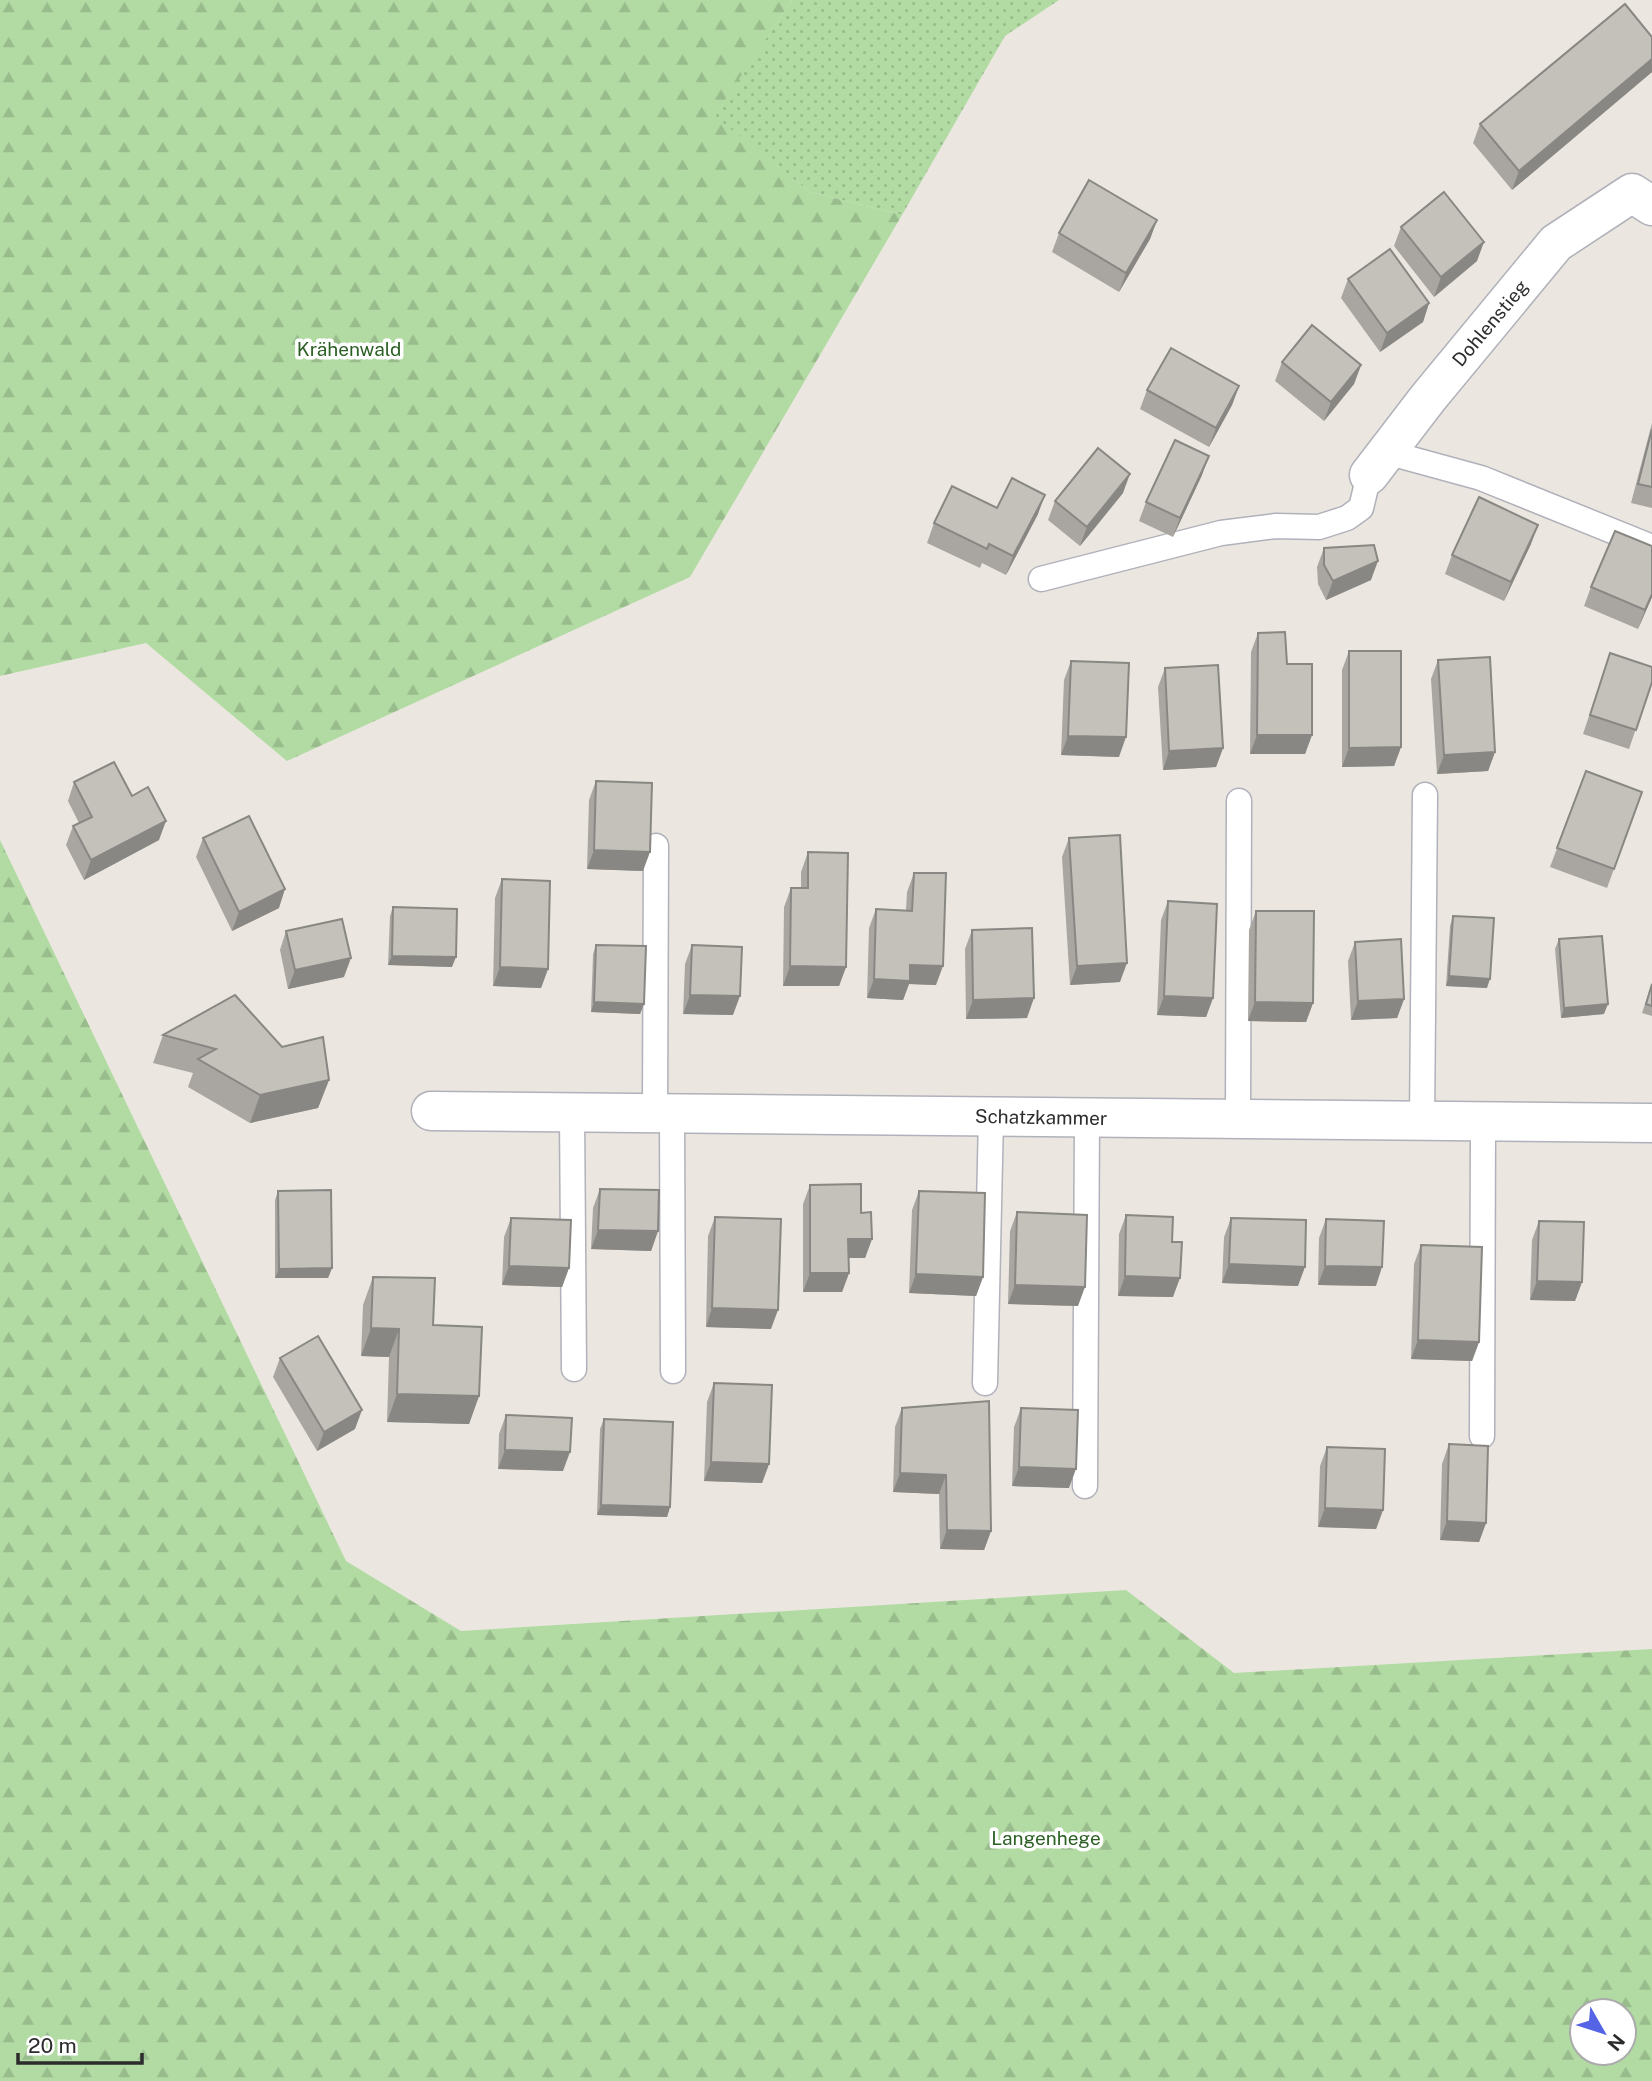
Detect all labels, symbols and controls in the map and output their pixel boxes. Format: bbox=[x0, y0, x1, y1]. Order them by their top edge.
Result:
street label: Dohlenstieg bbox=[1448, 275, 1533, 371]
park label: Krähenwald bbox=[297, 338, 401, 360]
street label: Schatzkammer bbox=[975, 1105, 1107, 1129]
park label: Langenhege bbox=[991, 1827, 1101, 1849]
north arrow bbox=[1568, 1997, 1638, 2067]
scale bar bbox=[18, 2022, 142, 2066]
text: N bbox=[1603, 2030, 1629, 2055]
text: 20 m bbox=[28, 2033, 77, 2058]

